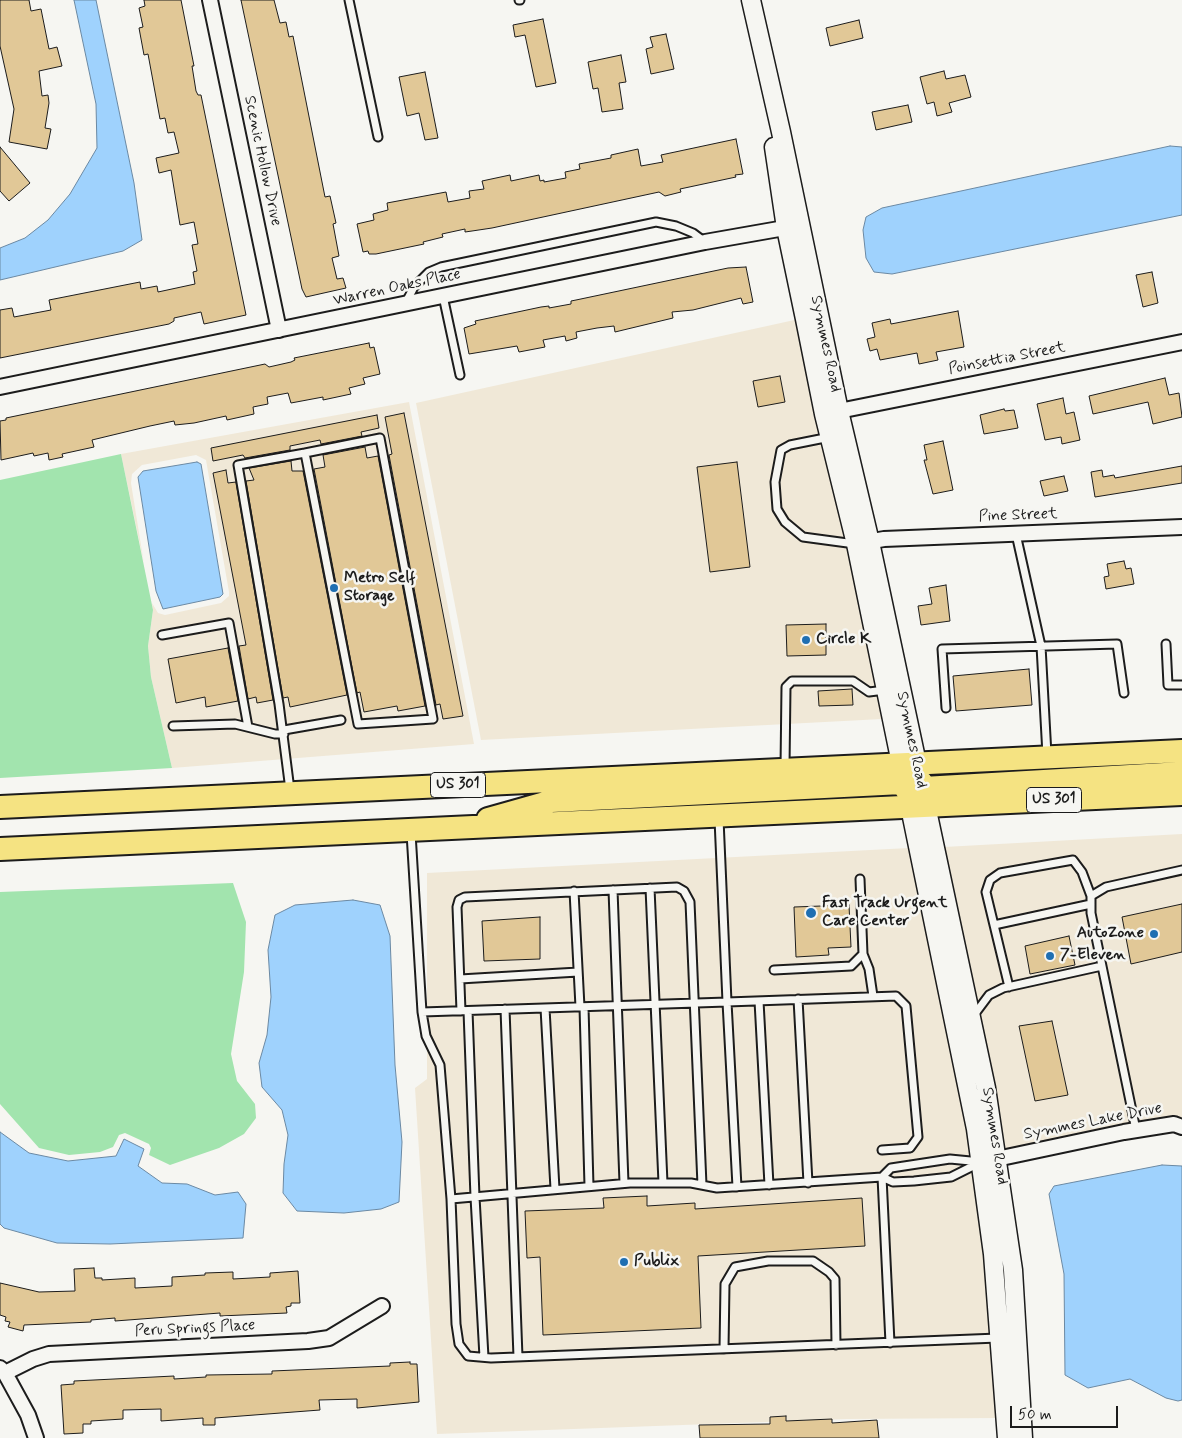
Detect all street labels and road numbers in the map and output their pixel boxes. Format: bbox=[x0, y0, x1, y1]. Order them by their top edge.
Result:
street label: Scenic Hollow Drive bbox=[239, 94, 285, 228]
street label: Warren Oaks Place bbox=[332, 265, 462, 311]
street label: Symmes Road bbox=[805, 294, 845, 394]
street label: Poinsettia Street bbox=[947, 338, 1067, 380]
street label: Pine Street bbox=[978, 505, 1058, 527]
street label: Symmes Road bbox=[891, 690, 931, 790]
road number: US 301 bbox=[430, 772, 486, 798]
road number: US 301 bbox=[1026, 788, 1082, 812]
street label: Symmes Road bbox=[977, 1086, 1011, 1186]
street label: Symmes Lake Drive bbox=[1022, 1099, 1164, 1145]
street label: Peru Springs Place bbox=[134, 1316, 256, 1342]

